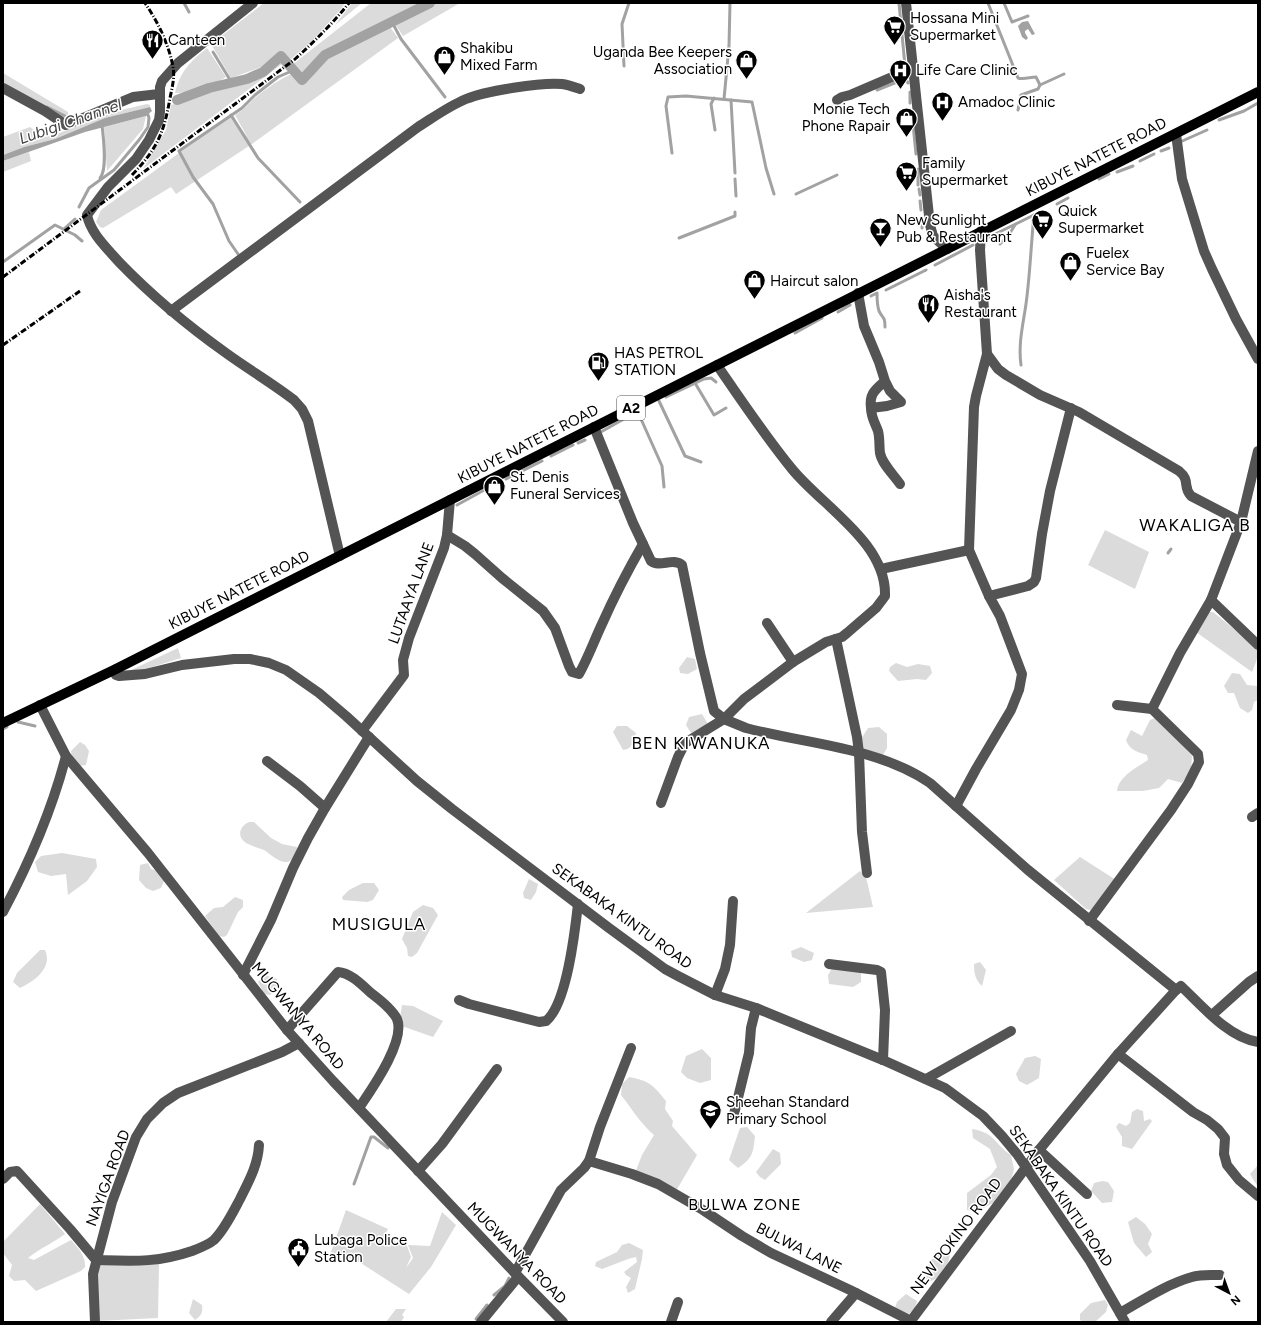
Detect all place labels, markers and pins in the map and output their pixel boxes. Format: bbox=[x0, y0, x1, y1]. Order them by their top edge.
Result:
place label: Hossana Mini Supermarket bbox=[910, 9, 999, 44]
supermarket icon: Hossana Mini Supermarket bbox=[882, 14, 908, 47]
restaurant icon: Canteen bbox=[139, 27, 165, 60]
place label: Canteen bbox=[168, 31, 225, 49]
place label: Shakibu Mixed Farm bbox=[460, 39, 537, 74]
place label: Uganda Bee Keepers Association bbox=[593, 43, 732, 78]
shop icon: Shakibu Mixed Farm bbox=[431, 44, 457, 77]
shop icon: Uganda Bee Keepers Association bbox=[734, 48, 760, 81]
hospital icon: Life Care Clinic bbox=[887, 57, 913, 90]
place label: Life Care Clinic bbox=[916, 61, 1018, 79]
hospital icon: Amadoc Clinic bbox=[929, 89, 955, 122]
place label: Amadoc Clinic bbox=[958, 93, 1055, 111]
place label: Monie Tech Phone Rapair bbox=[802, 100, 890, 135]
shop icon: Monie Tech Phone Rapair bbox=[893, 105, 919, 138]
place label: Family Supermarket bbox=[922, 154, 1008, 189]
supermarket icon: Family Supermarket bbox=[894, 159, 920, 192]
place label: Quick Supermarket bbox=[1058, 202, 1144, 237]
supermarket icon: Quick Supermarket bbox=[1030, 207, 1056, 240]
place label: New Sunlight Pub & Restaurant bbox=[896, 211, 1012, 246]
bar icon: New Sunlight Pub & Restaurant bbox=[867, 216, 893, 249]
place label: Fuelex Service Bay bbox=[1086, 244, 1164, 279]
shop icon: Fuelex Service Bay bbox=[1057, 249, 1083, 282]
shop icon: Haircut salon bbox=[742, 268, 768, 301]
place label: Haircut salon bbox=[770, 272, 858, 290]
place label: Aisha's Restaurant bbox=[944, 286, 1017, 321]
restaurant icon: Aisha's Restaurant bbox=[915, 291, 941, 324]
place label: HAS PETROL STATION bbox=[614, 344, 703, 379]
fuel station icon: HAS PETROL STATION bbox=[585, 349, 611, 382]
place label: St. Denis Funeral Services bbox=[510, 468, 620, 503]
shop icon: St. Denis Funeral Services bbox=[482, 473, 508, 506]
place label: Sheehan Standard Primary School bbox=[726, 1093, 849, 1128]
school or university icon: Sheehan Standard Primary School bbox=[697, 1098, 723, 1131]
place label: Lubaga Police Station bbox=[314, 1231, 407, 1266]
public building icon: Lubaga Police Station bbox=[286, 1236, 312, 1269]

